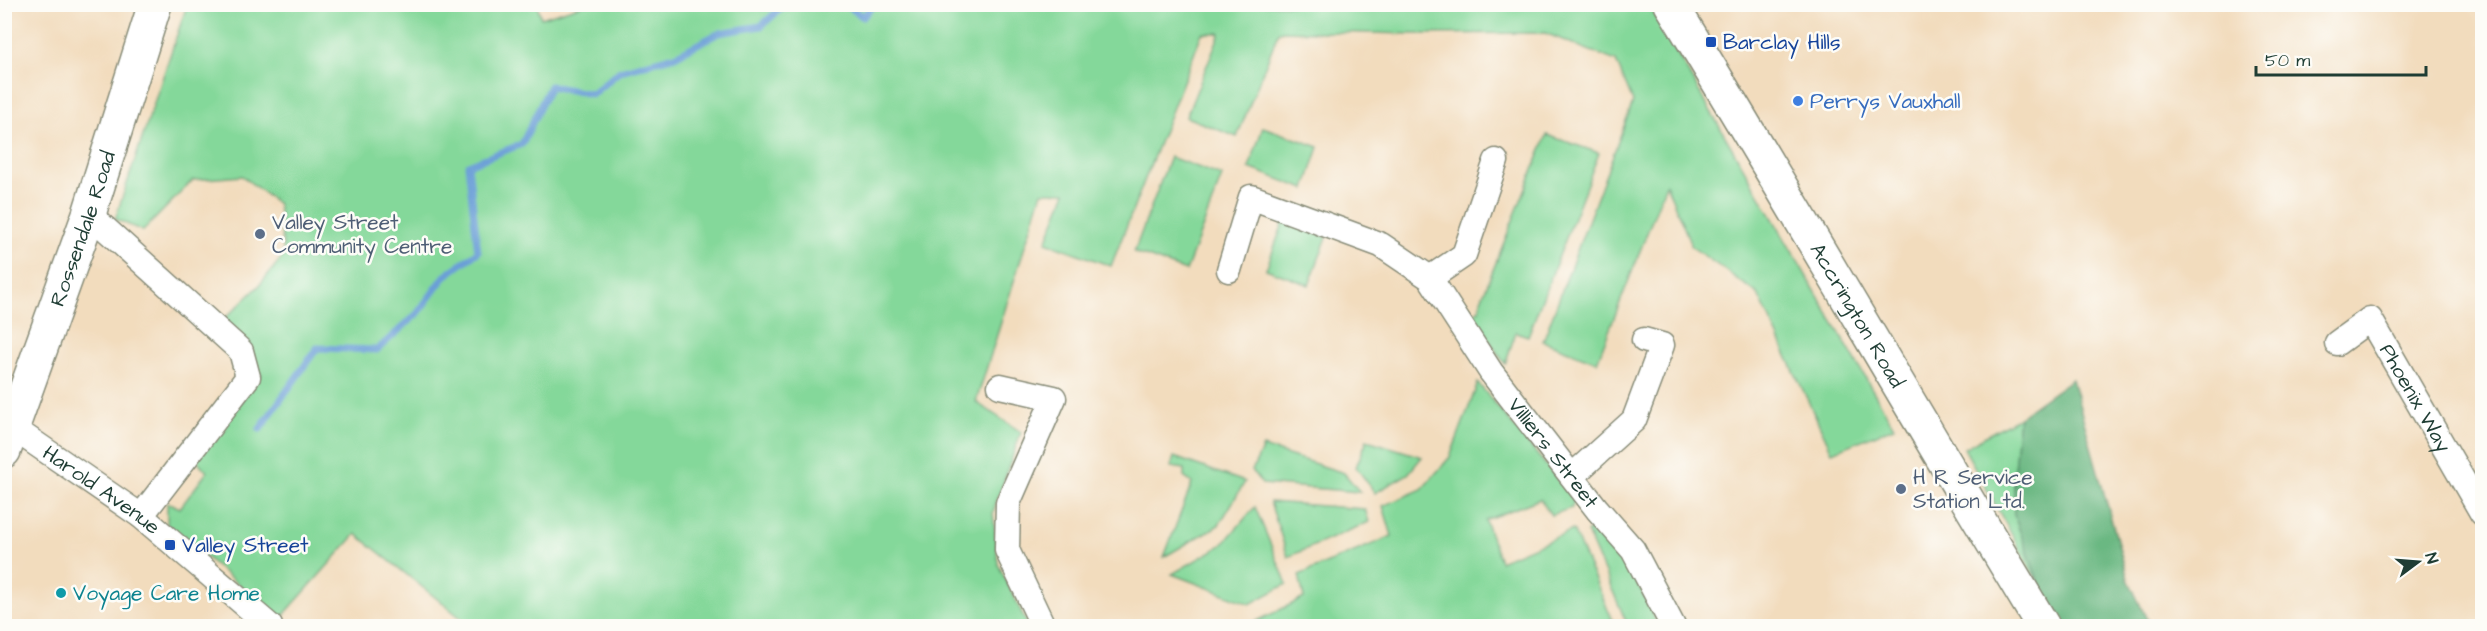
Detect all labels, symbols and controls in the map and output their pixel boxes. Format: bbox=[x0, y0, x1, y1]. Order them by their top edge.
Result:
place label: Barclay Hills bbox=[1723, 28, 1840, 59]
marker: Barclay Hills bbox=[1704, 35, 1718, 49]
scale bar bbox=[2256, 39, 2426, 77]
text: 50 m bbox=[2265, 48, 2310, 73]
place label: Perrys Vauxhall bbox=[1810, 87, 1961, 118]
marker: Perrys Vauxhall bbox=[1791, 94, 1805, 108]
street label: Rossendale Road bbox=[43, 147, 123, 310]
place label: Valley Street Community Centre bbox=[272, 208, 452, 263]
marker: Valley Street Community Centre bbox=[253, 227, 267, 241]
street label: Accrington Road bbox=[1803, 238, 1912, 393]
street label: Phoenix Way bbox=[2373, 338, 2459, 459]
street label: Villiers Street bbox=[1501, 391, 1606, 515]
street label: Harold Avenue bbox=[37, 438, 167, 541]
place label: H R Service Station Ltd. bbox=[1913, 463, 2033, 516]
marker: H R Service Station Ltd. bbox=[1894, 482, 1908, 496]
place label: Valley Street bbox=[182, 531, 309, 562]
north arrow bbox=[2388, 532, 2448, 592]
marker: Valley Street bbox=[163, 538, 177, 552]
text: N bbox=[2420, 550, 2443, 566]
place label: Voyage Care Home bbox=[73, 579, 260, 610]
marker: Voyage Care Home bbox=[54, 586, 68, 600]

